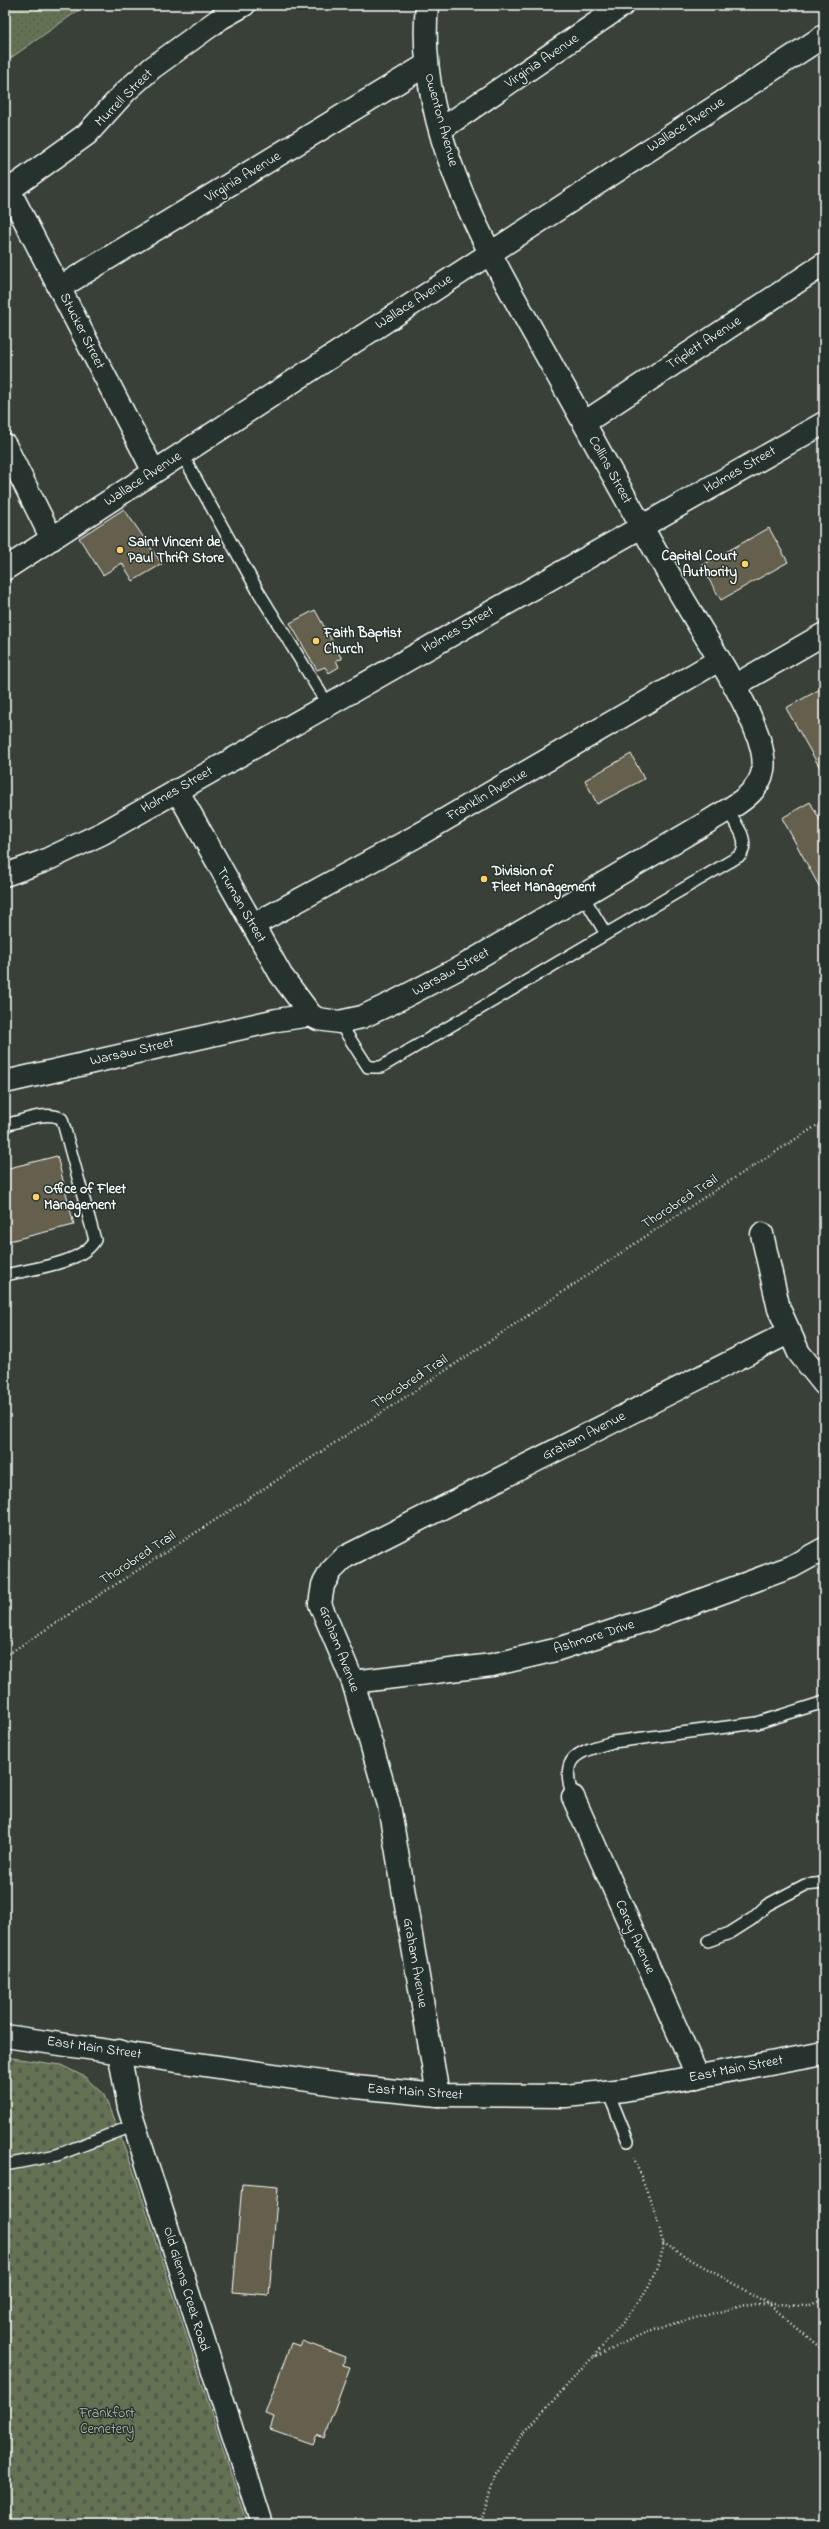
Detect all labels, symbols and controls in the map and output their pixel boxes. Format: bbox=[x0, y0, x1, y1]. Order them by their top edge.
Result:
street label: Virginia Avenue bbox=[500, 28, 584, 95]
street label: Murrell Street bbox=[90, 64, 158, 132]
street label: Owenton Avenue bbox=[418, 71, 464, 170]
street label: Wallace Avenue bbox=[643, 92, 729, 158]
street label: Virginia Avenue bbox=[200, 146, 286, 209]
street label: Wallace Avenue bbox=[371, 269, 457, 335]
street label: Stucker Street bbox=[54, 289, 110, 373]
street label: Triplett Avenue bbox=[662, 311, 746, 375]
street label: Collins Street bbox=[583, 432, 637, 508]
street label: Holmes Street bbox=[700, 441, 780, 499]
street label: Wallace Avenue bbox=[100, 446, 186, 512]
place label: Saint Vincent de Paul Thrift Store bbox=[128, 532, 225, 569]
marker: Saint Vincent de Paul Thrift Store bbox=[115, 545, 125, 555]
place label: Capital Court Authority bbox=[662, 546, 737, 585]
marker: Capital Court Authority bbox=[740, 559, 750, 569]
street label: Holmes Street bbox=[418, 601, 498, 659]
place label: Faith Baptist Church bbox=[323, 623, 402, 660]
marker: Faith Baptist Church bbox=[311, 636, 321, 646]
street label: Holmes Street bbox=[137, 761, 217, 819]
street label: Franklin Avenue bbox=[442, 763, 532, 827]
place label: Division of Fleet Management bbox=[491, 861, 596, 900]
street label: Truman Street bbox=[211, 863, 271, 947]
marker: Division of Fleet Management bbox=[479, 874, 489, 884]
street label: Warsaw Street bbox=[409, 942, 494, 1002]
street label: Warsaw Street bbox=[88, 1032, 176, 1072]
street label: Thorobred Trail bbox=[638, 1169, 722, 1235]
place label: Office of Fleet Management bbox=[44, 1179, 126, 1218]
marker: Office of Fleet Management bbox=[31, 1192, 41, 1202]
street label: Thorobred Trail bbox=[368, 1349, 452, 1415]
street label: Graham Avenue bbox=[539, 1406, 630, 1466]
street label: Thorobred Trail bbox=[96, 1525, 180, 1591]
street label: Graham Avenue bbox=[313, 1603, 365, 1696]
street label: Ashmore Drive bbox=[551, 1614, 638, 1660]
street label: Carey Avenue bbox=[608, 1897, 661, 1978]
street label: Graham Avenue bbox=[397, 1916, 433, 2010]
street label: East Main Street bbox=[45, 2031, 143, 2065]
street label: East Main Street bbox=[687, 2050, 785, 2088]
street label: East Main Street bbox=[367, 2078, 464, 2106]
street label: Old Glenns Creek Road bbox=[157, 2224, 215, 2354]
park label: Frankfort Cemetery bbox=[79, 2403, 135, 2441]

